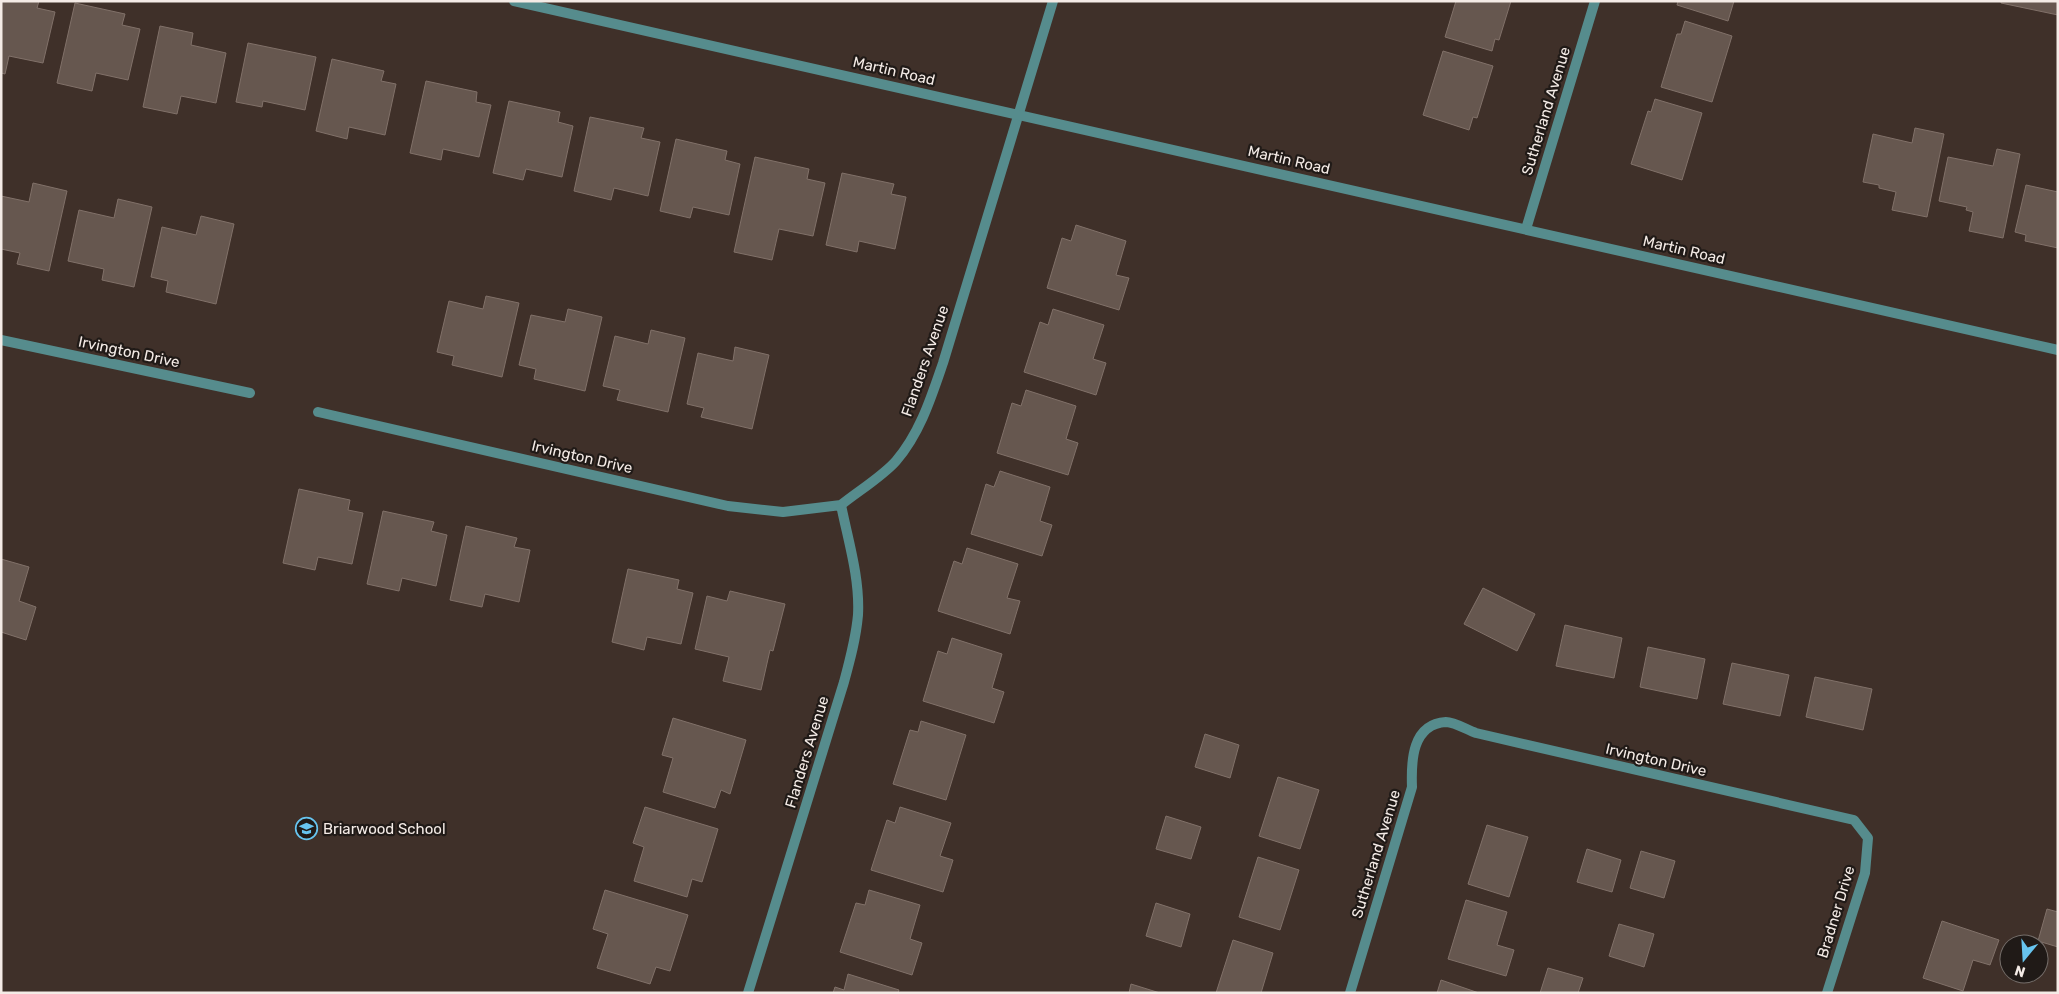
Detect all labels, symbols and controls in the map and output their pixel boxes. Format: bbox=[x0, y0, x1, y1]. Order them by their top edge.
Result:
street label: Sutherland Avenue bbox=[1518, 45, 1574, 177]
street label: Martin Road bbox=[851, 53, 937, 89]
street label: Martin Road bbox=[1246, 142, 1332, 178]
street label: Martin Road bbox=[1641, 232, 1727, 268]
street label: Flanders Avenue bbox=[898, 303, 952, 419]
street label: Irvington Drive bbox=[77, 332, 181, 372]
street label: Irvington Drive bbox=[530, 437, 634, 477]
street label: Flanders Avenue bbox=[781, 694, 833, 810]
street label: Irvington Drive bbox=[1604, 740, 1708, 780]
street label: Sutherland Avenue bbox=[1348, 788, 1404, 920]
school or university icon: Briarwood School bbox=[295, 817, 319, 841]
place label: Briarwood School bbox=[323, 820, 446, 838]
street label: Bradner Drive bbox=[1813, 864, 1859, 960]
north arrow bbox=[1999, 934, 2049, 984]
text: N bbox=[2013, 961, 2028, 981]

